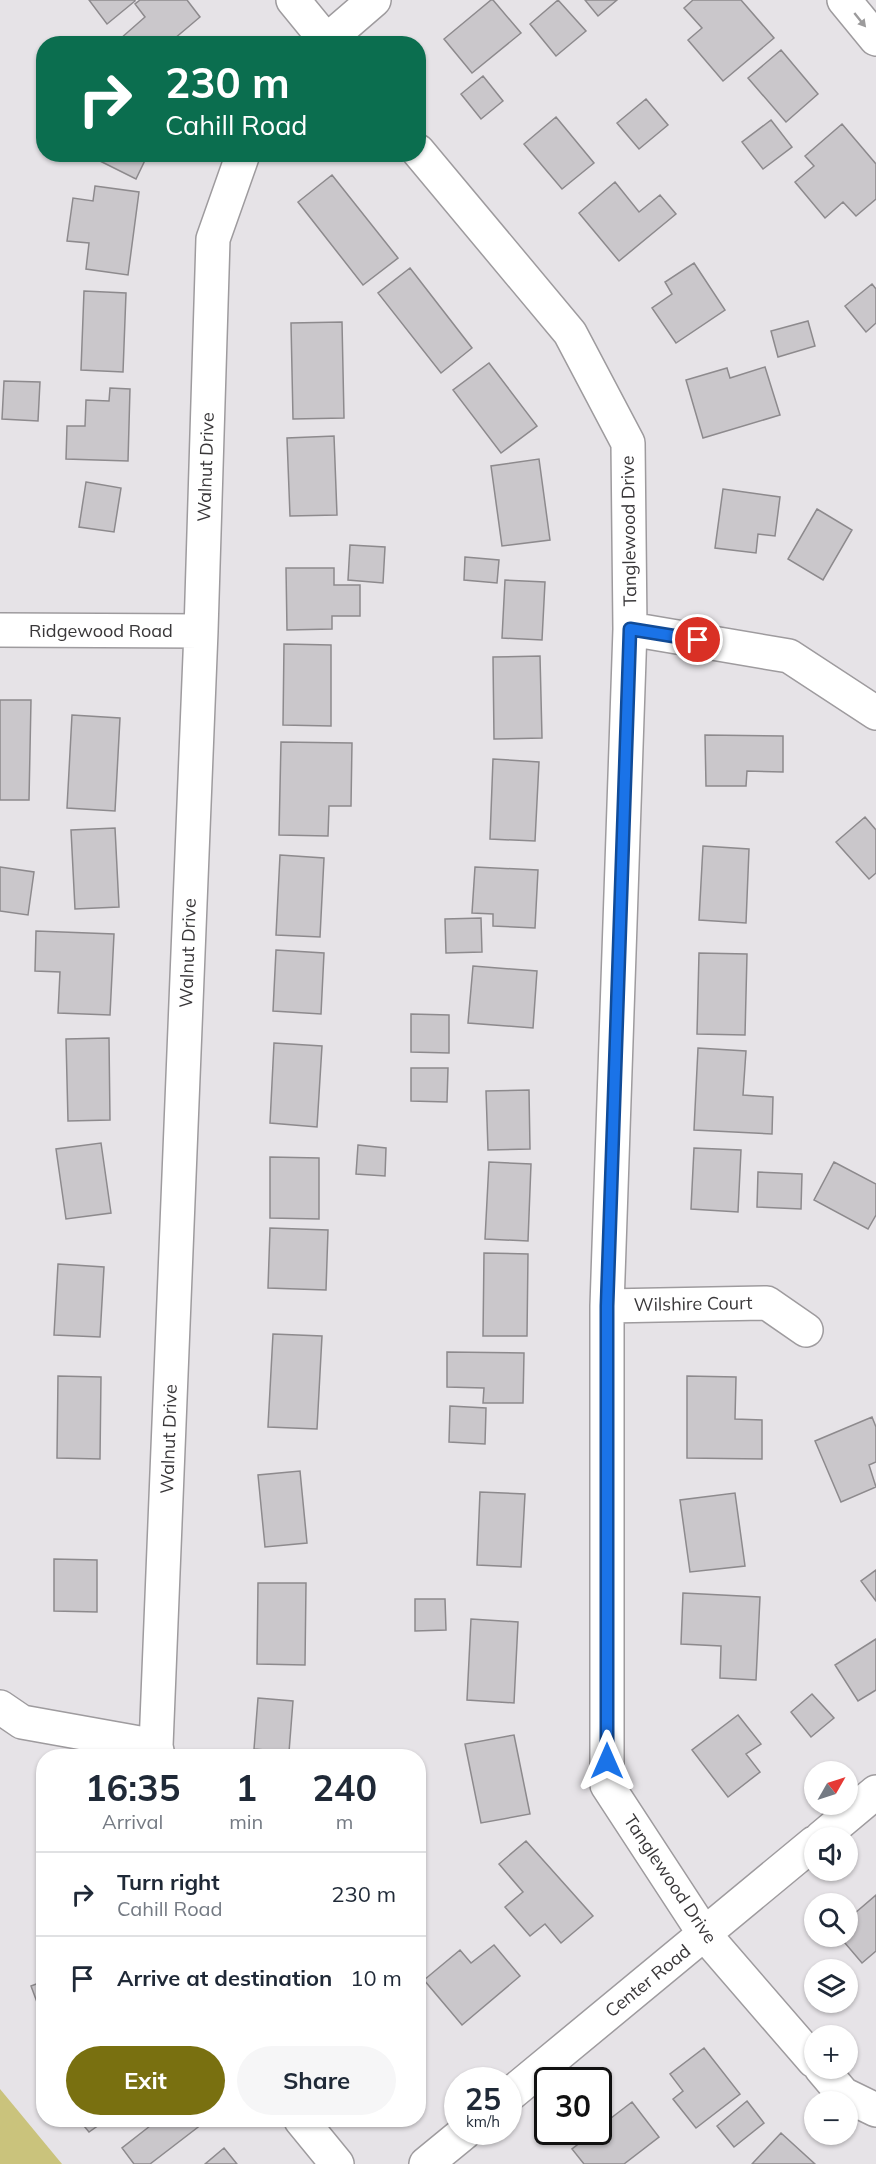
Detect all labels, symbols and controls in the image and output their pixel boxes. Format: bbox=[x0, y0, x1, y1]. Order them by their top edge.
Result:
one-way arrow bbox=[853, 12, 866, 28]
text: 230 m bbox=[165, 56, 290, 109]
icon: right bbox=[66, 60, 144, 138]
text: Cahill Road bbox=[165, 108, 308, 142]
street label: Walnut Drive bbox=[192, 412, 219, 522]
street label: Tanglewood Drive bbox=[616, 455, 641, 607]
pin bbox=[672, 614, 723, 665]
street label: Ridgewood Road bbox=[29, 619, 173, 642]
icon: arrive bbox=[681, 623, 714, 656]
street label: Walnut Drive bbox=[174, 898, 201, 1008]
street label: Wilshire Court bbox=[633, 1291, 753, 1316]
street label: Walnut Drive bbox=[155, 1384, 182, 1494]
position arrow bbox=[575, 1729, 639, 1793]
north arrow bbox=[804, 1761, 858, 1815]
map controls bbox=[804, 1761, 858, 2145]
text: 16:35 bbox=[85, 1765, 180, 1810]
text: 1 bbox=[235, 1765, 257, 1810]
text: 240 bbox=[312, 1765, 377, 1810]
text: Arrival bbox=[102, 1809, 163, 1834]
text: min bbox=[229, 1809, 263, 1834]
text: m bbox=[336, 1809, 353, 1834]
street label: Tanglewood Drive bbox=[619, 1810, 722, 1948]
button: sound bbox=[804, 1827, 858, 1881]
text: Turn right bbox=[117, 1868, 220, 1896]
icon: right bbox=[66, 1878, 99, 1911]
text: 230 m bbox=[331, 1880, 396, 1908]
button: search bbox=[804, 1893, 858, 1947]
text: Cahill Road bbox=[117, 1896, 223, 1921]
street label: Center Road bbox=[600, 1939, 695, 2022]
button: layers bbox=[804, 1959, 858, 2013]
icon: arrive bbox=[66, 1962, 99, 1995]
text: Arrive at destination bbox=[117, 1964, 332, 1992]
text: 10 m bbox=[350, 1964, 402, 1992]
button: + bbox=[804, 2025, 858, 2079]
button: Exit bbox=[66, 2046, 225, 2115]
button: Share bbox=[237, 2046, 396, 2115]
speed limit sign: 30 bbox=[534, 2067, 612, 2145]
text: 25 bbox=[465, 2080, 501, 2118]
button: − bbox=[804, 2091, 858, 2145]
text: km/h bbox=[466, 2112, 500, 2131]

